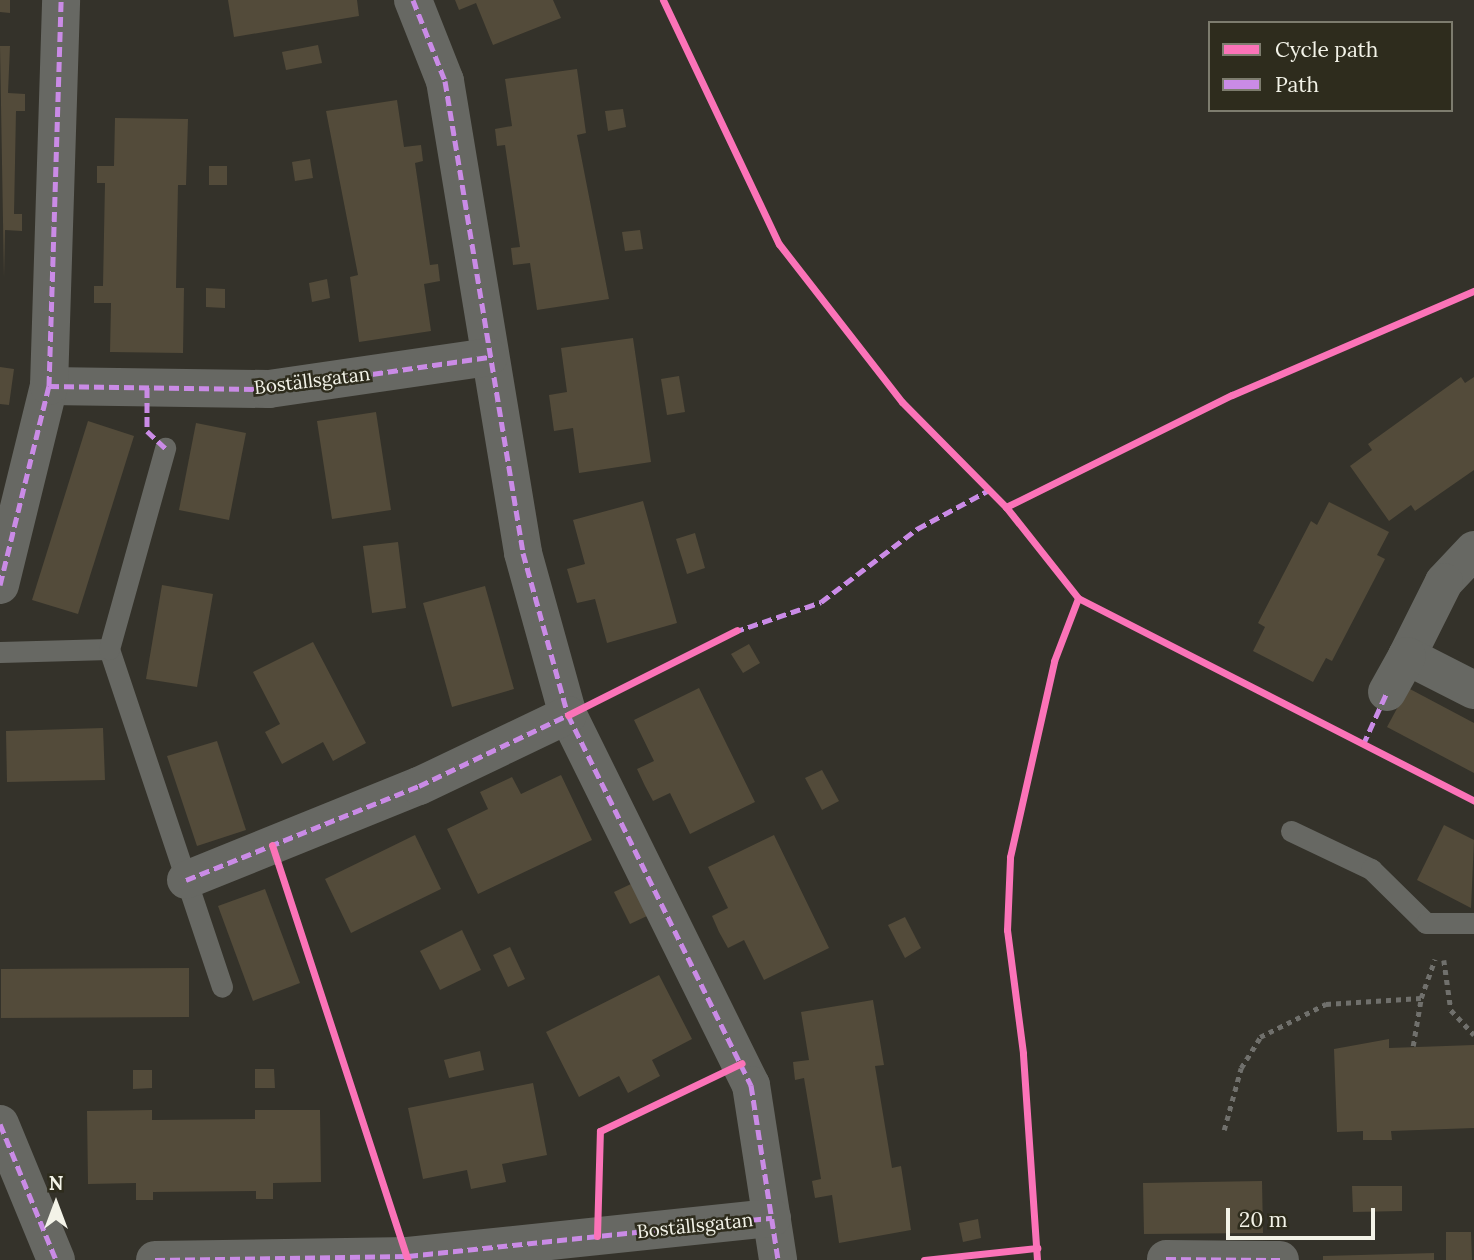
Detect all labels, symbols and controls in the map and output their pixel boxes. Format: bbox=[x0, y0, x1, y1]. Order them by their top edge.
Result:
legend bbox=[1208, 21, 1453, 112]
text: Cycle path bbox=[1275, 36, 1378, 63]
text: Path bbox=[1275, 71, 1319, 98]
street label: Boställsgatan bbox=[253, 363, 371, 399]
north arrow bbox=[21, 1169, 91, 1239]
text: N bbox=[49, 1171, 63, 1195]
scale bar bbox=[1229, 1194, 1378, 1238]
text: 20 m bbox=[1239, 1206, 1288, 1233]
street label: Boställsgatan bbox=[636, 1209, 754, 1243]

